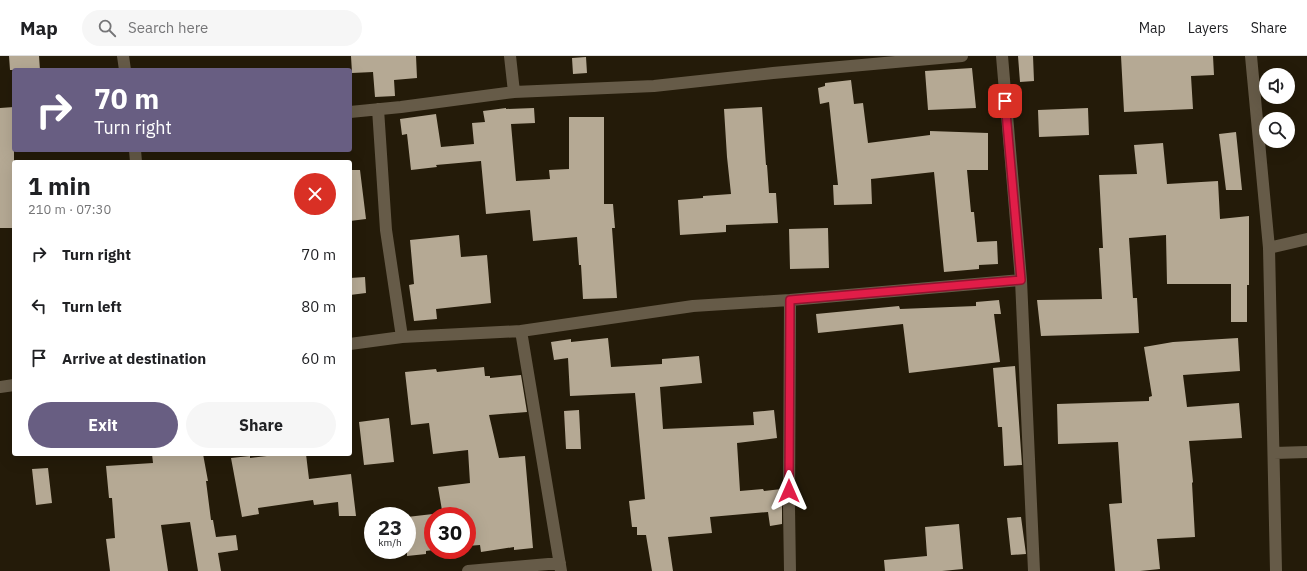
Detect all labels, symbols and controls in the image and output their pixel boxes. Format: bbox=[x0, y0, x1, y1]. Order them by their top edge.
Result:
search box bbox=[82, 10, 362, 46]
text: Map bbox=[20, 16, 58, 40]
icon: search bbox=[96, 17, 118, 39]
text: Search here bbox=[128, 18, 208, 37]
text: Map bbox=[1139, 19, 1166, 37]
text: Layers bbox=[1188, 19, 1229, 37]
text: Share bbox=[1251, 19, 1287, 37]
map controls bbox=[1259, 68, 1295, 148]
button: sound bbox=[1259, 68, 1295, 104]
text: 70 m bbox=[94, 80, 159, 117]
icon: right bbox=[28, 84, 80, 136]
pin bbox=[988, 84, 1022, 118]
icon: arrive bbox=[994, 90, 1016, 112]
button: search bbox=[1259, 112, 1295, 148]
text: Turn right bbox=[94, 116, 172, 139]
text: 1 min bbox=[28, 170, 91, 202]
button: close bbox=[294, 173, 336, 215]
text: 210 m · 07:30 bbox=[28, 201, 111, 218]
icon: right bbox=[28, 243, 50, 265]
text: Turn right bbox=[62, 245, 131, 264]
text: 70 m bbox=[301, 245, 336, 264]
icon: left bbox=[28, 295, 50, 317]
text: Turn left bbox=[62, 297, 122, 316]
text: 80 m bbox=[301, 297, 336, 316]
icon: arrive bbox=[28, 347, 50, 369]
text: Arrive at destination bbox=[62, 349, 206, 368]
text: 60 m bbox=[301, 349, 336, 368]
button: Exit bbox=[28, 402, 178, 448]
button: Share bbox=[186, 402, 336, 448]
position arrow bbox=[768, 470, 810, 512]
speed limit sign: 30 bbox=[424, 507, 476, 559]
text: 23 bbox=[378, 514, 402, 541]
text: km/h bbox=[378, 536, 402, 549]

